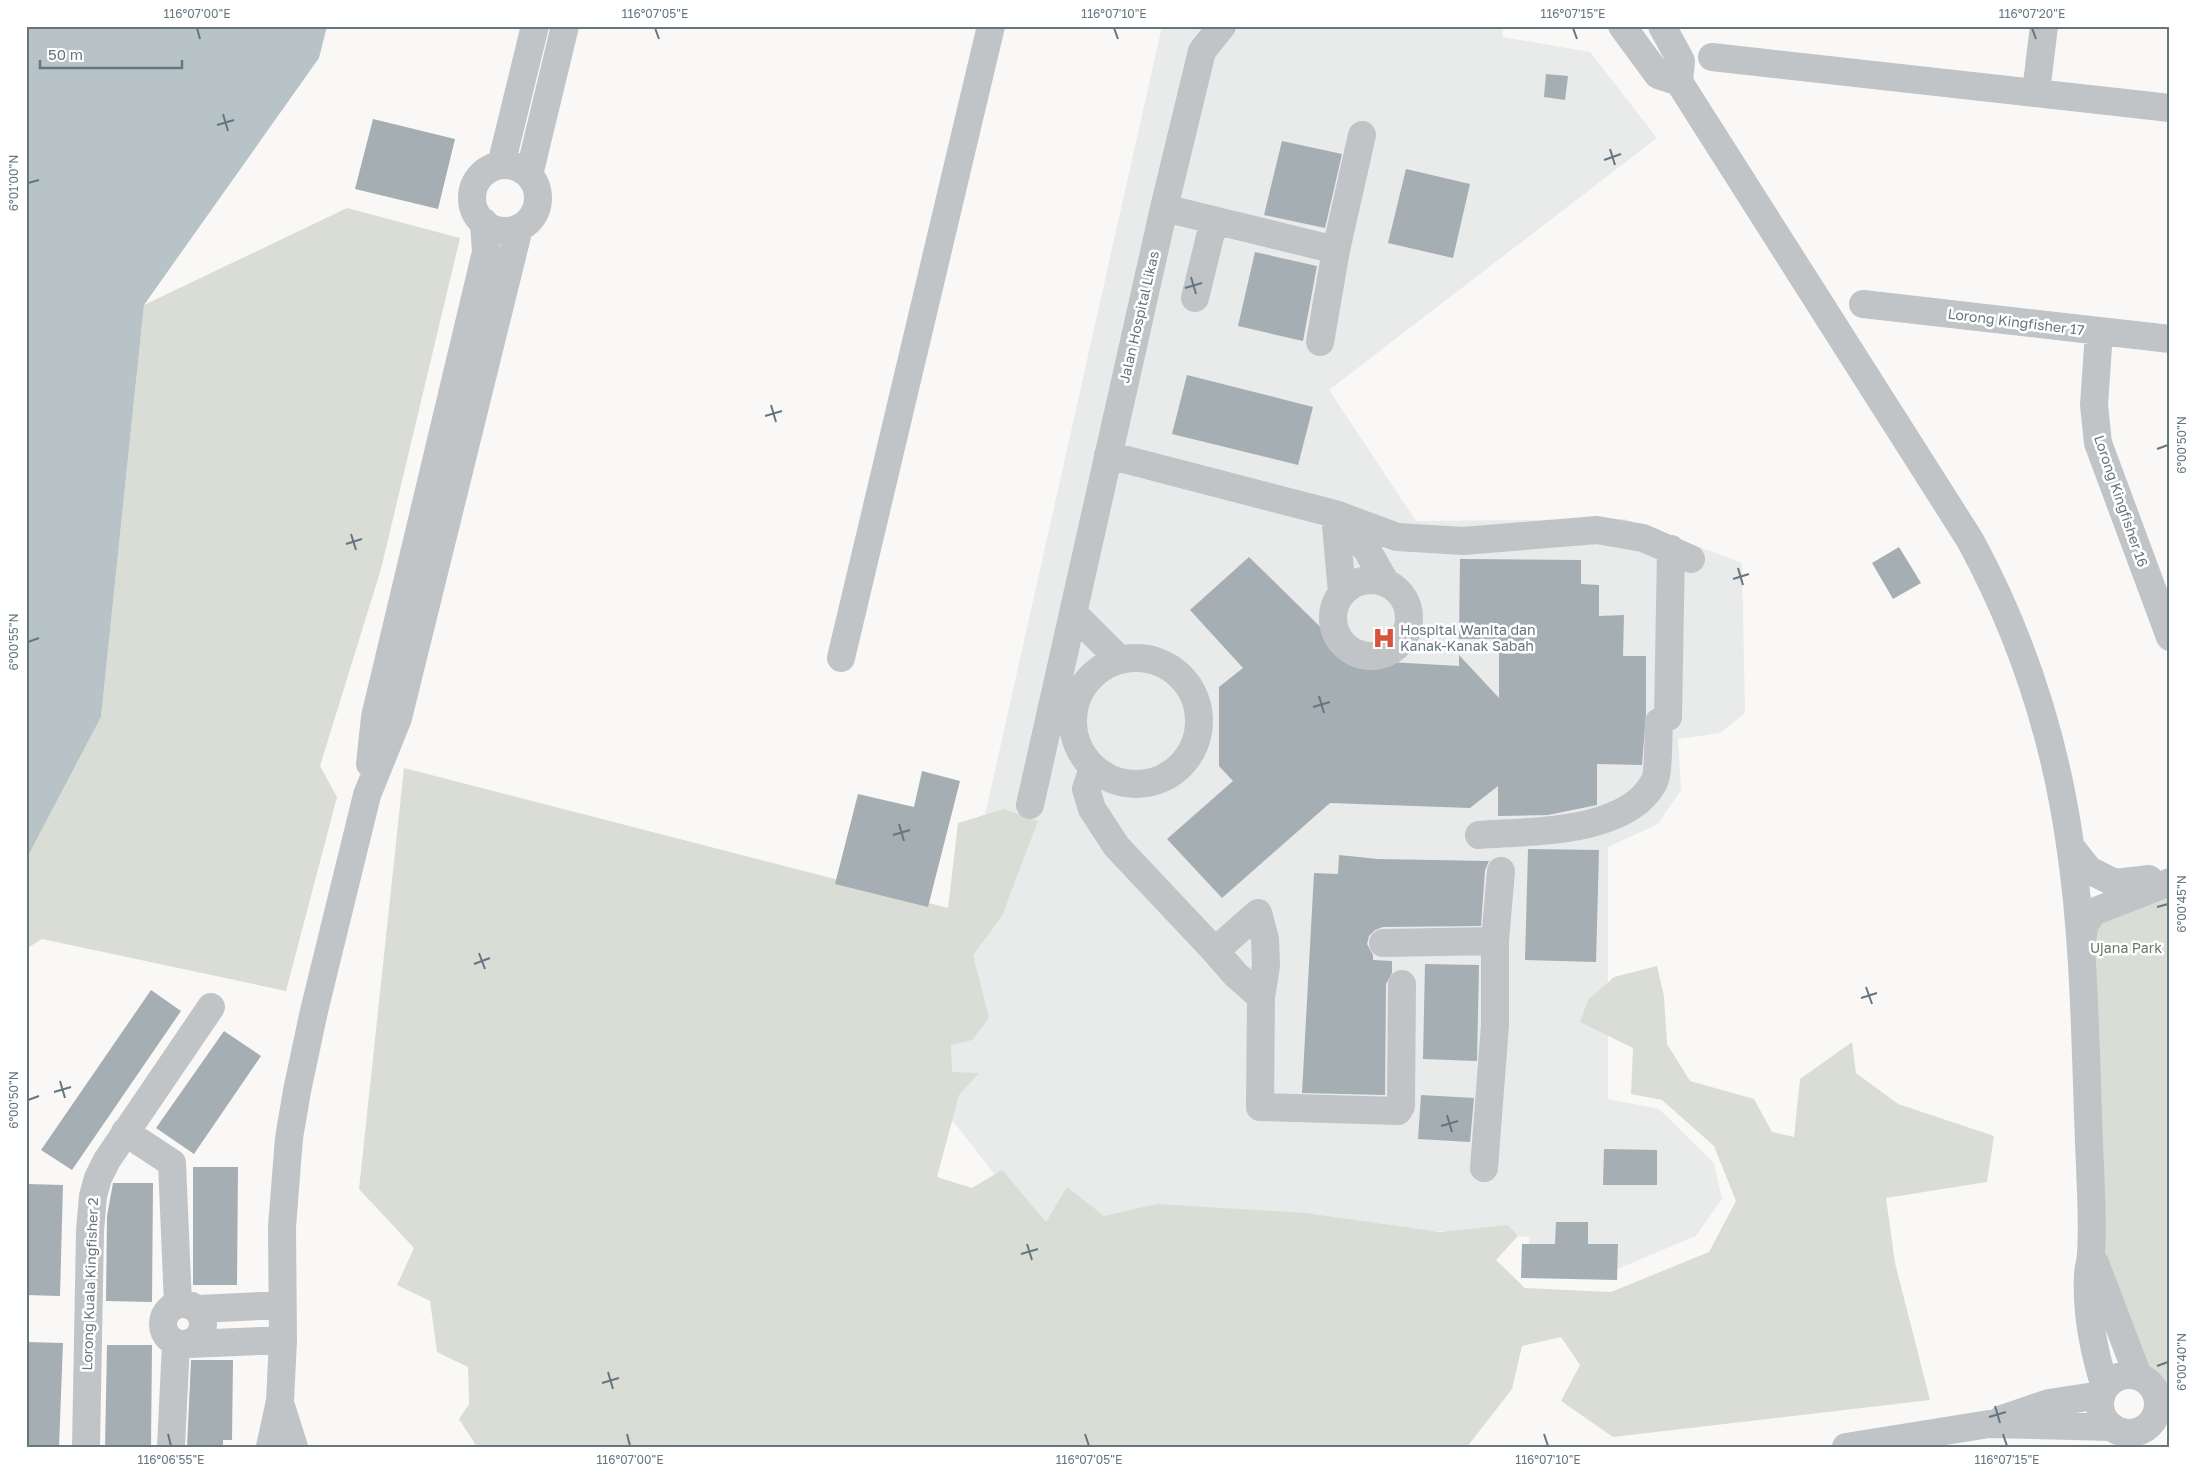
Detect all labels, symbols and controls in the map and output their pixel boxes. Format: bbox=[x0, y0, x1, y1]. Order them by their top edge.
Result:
text: 116°07'00"E bbox=[164, 6, 230, 21]
text: 116°07'05"E bbox=[622, 6, 688, 21]
text: 116°07'10"E bbox=[1081, 6, 1147, 21]
text: 116°07'15"E bbox=[1541, 6, 1605, 21]
text: 116°07'20"E bbox=[1999, 6, 2065, 21]
scale bar bbox=[40, 38, 182, 70]
text: 50 m bbox=[48, 45, 83, 63]
text: 6°01'00"N bbox=[6, 155, 21, 211]
street label: Jalan Hospital Likas bbox=[1115, 249, 1162, 385]
street label: Lorong Kingfisher 17 bbox=[1947, 305, 2085, 338]
text: 6°00'50"N bbox=[2174, 416, 2189, 474]
street label: Lorong Kingfisher 16 bbox=[2091, 433, 2152, 569]
text: 6°00'55"N bbox=[6, 613, 21, 671]
place label: Hospital Wanita dan Kanak-Kanak Sabah bbox=[1400, 621, 1536, 654]
hospital icon: Hospital Wanita dan Kanak-Kanak Sabah bbox=[1371, 625, 1397, 651]
text: 6°00'45"N bbox=[2174, 875, 2189, 933]
park label: Ujana Park bbox=[2090, 939, 2162, 956]
text: 6°00'50"N bbox=[6, 1071, 21, 1129]
street label: Lorong Kuala Kingfisher 2 bbox=[78, 1197, 101, 1371]
text: 6°00'40"N bbox=[2174, 1333, 2189, 1391]
text: 116°06'55"E bbox=[138, 1452, 204, 1467]
text: 116°07'00"E bbox=[597, 1452, 663, 1467]
text: 116°07'05"E bbox=[1056, 1452, 1122, 1467]
text: 116°07'10"E bbox=[1515, 1452, 1581, 1467]
text: 116°07'15"E bbox=[1975, 1452, 2039, 1467]

